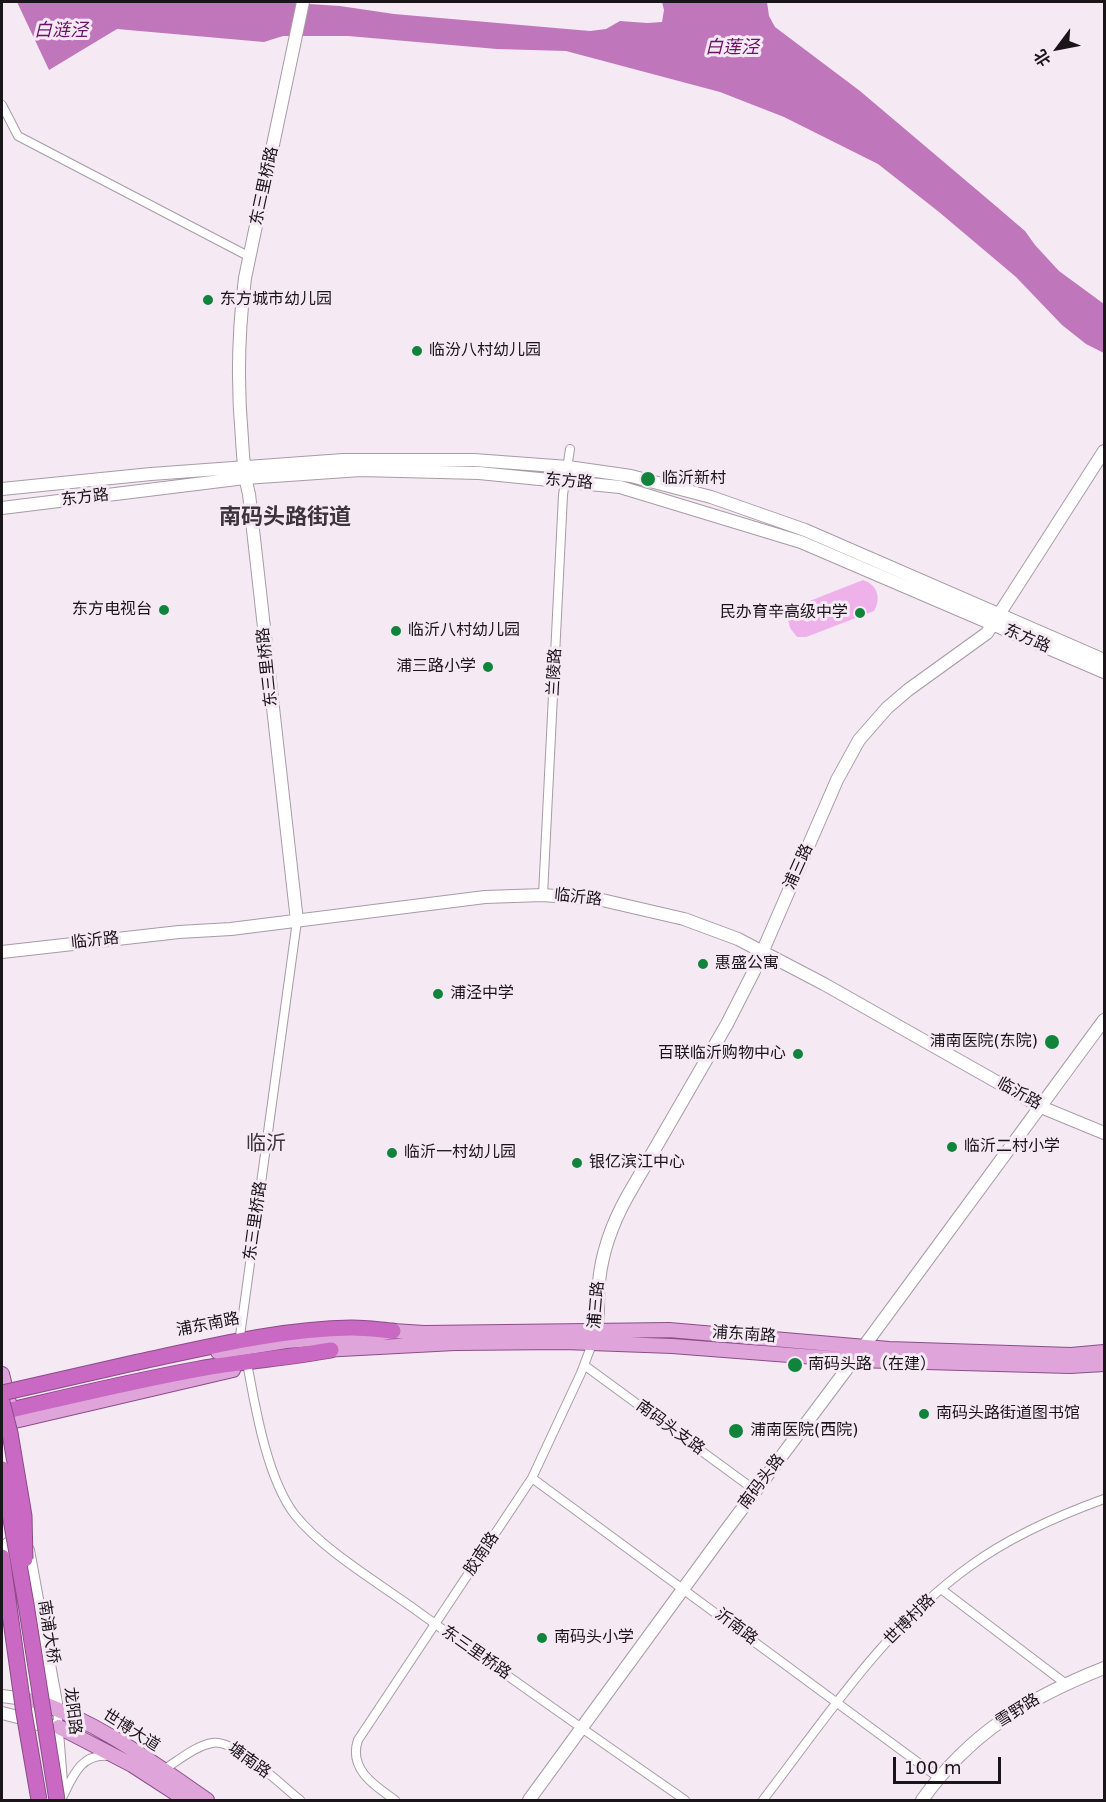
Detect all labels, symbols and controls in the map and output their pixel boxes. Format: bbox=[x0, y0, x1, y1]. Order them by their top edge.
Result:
north arrow bbox=[1028, 18, 1088, 78]
water label: 白涟泾 bbox=[34, 20, 88, 42]
water label: 白莲泾 bbox=[705, 37, 759, 59]
text: 北 bbox=[1030, 46, 1055, 70]
street label: 东三里桥路 bbox=[247, 145, 283, 227]
place label: 东方城市幼儿园 bbox=[220, 290, 332, 310]
marker: 东方城市幼儿园 bbox=[201, 293, 215, 307]
place label: 临汾八村幼儿园 bbox=[429, 341, 541, 361]
marker: 临汾八村幼儿园 bbox=[410, 344, 424, 358]
place label: 临沂新村 bbox=[662, 469, 726, 489]
street label: 东方路 bbox=[544, 470, 594, 494]
marker: 临沂新村 bbox=[639, 470, 657, 488]
street label: 东方路 bbox=[60, 486, 110, 510]
district label: 南码头路街道 bbox=[219, 505, 351, 531]
place label: 东方电视台 bbox=[72, 600, 152, 620]
marker: 东方电视台 bbox=[157, 603, 171, 617]
place label: 民办育辛高级中学 bbox=[720, 603, 848, 623]
marker: 民办育辛高级中学 bbox=[853, 606, 867, 620]
place label: 临沂八村幼儿园 bbox=[408, 621, 520, 641]
street label: 东方路 bbox=[1001, 621, 1053, 657]
marker: 临沂八村幼儿园 bbox=[389, 624, 403, 638]
street label: 东三里桥路 bbox=[254, 626, 282, 708]
street label: 兰陵路 bbox=[544, 648, 566, 696]
place label: 浦三路小学 bbox=[396, 657, 476, 677]
marker: 浦三路小学 bbox=[481, 660, 495, 674]
street label: 浦三路 bbox=[780, 841, 818, 893]
street label: 临沂路 bbox=[553, 886, 603, 910]
street label: 临沂路 bbox=[70, 929, 120, 953]
place label: 惠盛公寓 bbox=[715, 954, 779, 974]
marker: 惠盛公寓 bbox=[696, 957, 710, 971]
place label: 浦泾中学 bbox=[450, 984, 514, 1004]
marker: 浦泾中学 bbox=[431, 987, 445, 1001]
place label: 浦南医院(东院) bbox=[930, 1032, 1038, 1052]
marker: 浦南医院(东院) bbox=[1043, 1033, 1061, 1051]
place label: 百联临沂购物中心 bbox=[658, 1044, 786, 1064]
marker: 百联临沂购物中心 bbox=[791, 1047, 805, 1061]
street label: 临沂路 bbox=[993, 1074, 1045, 1114]
district label: 临沂 bbox=[246, 1133, 286, 1157]
place label: 临沂二村小学 bbox=[964, 1137, 1060, 1157]
marker: 临沂二村小学 bbox=[945, 1140, 959, 1154]
place label: 临沂一村幼儿园 bbox=[404, 1143, 516, 1163]
marker: 临沂一村幼儿园 bbox=[385, 1146, 399, 1160]
place label: 银亿滨江中心 bbox=[589, 1153, 685, 1173]
marker: 银亿滨江中心 bbox=[570, 1156, 584, 1170]
street label: 东三里桥路 bbox=[241, 1180, 271, 1262]
street label: 浦三路 bbox=[585, 1280, 609, 1330]
street label: 浦东南路 bbox=[175, 1309, 241, 1341]
street label: 浦东南路 bbox=[711, 1323, 777, 1347]
place label: 南码头路（在建） bbox=[808, 1355, 936, 1375]
marker: 南码头路（在建） bbox=[786, 1356, 804, 1374]
street label: 南码头支路 bbox=[632, 1397, 708, 1459]
place label: 南码头路街道图书馆 bbox=[936, 1404, 1080, 1424]
marker: 南码头路街道图书馆 bbox=[917, 1407, 931, 1421]
place label: 浦南医院(西院) bbox=[750, 1421, 858, 1441]
marker: 浦南医院(西院) bbox=[727, 1422, 745, 1440]
street label: 南码头路 bbox=[735, 1451, 789, 1513]
street label: 胶南路 bbox=[461, 1529, 503, 1579]
street label: 世博村路 bbox=[881, 1591, 939, 1649]
street label: 南浦大桥 bbox=[34, 1599, 62, 1665]
street label: 沂南路 bbox=[711, 1605, 761, 1649]
street label: 东三里桥路 bbox=[438, 1622, 514, 1684]
place label: 南码头小学 bbox=[554, 1628, 634, 1648]
marker: 南码头小学 bbox=[535, 1631, 549, 1645]
street label: 龙阳路 bbox=[60, 1686, 84, 1736]
street label: 雪野路 bbox=[993, 1690, 1043, 1732]
street label: 世博大道 bbox=[99, 1706, 163, 1756]
street label: 塘南路 bbox=[224, 1739, 274, 1783]
scale bar bbox=[896, 1745, 1004, 1783]
text: 100 m bbox=[904, 1757, 962, 1778]

